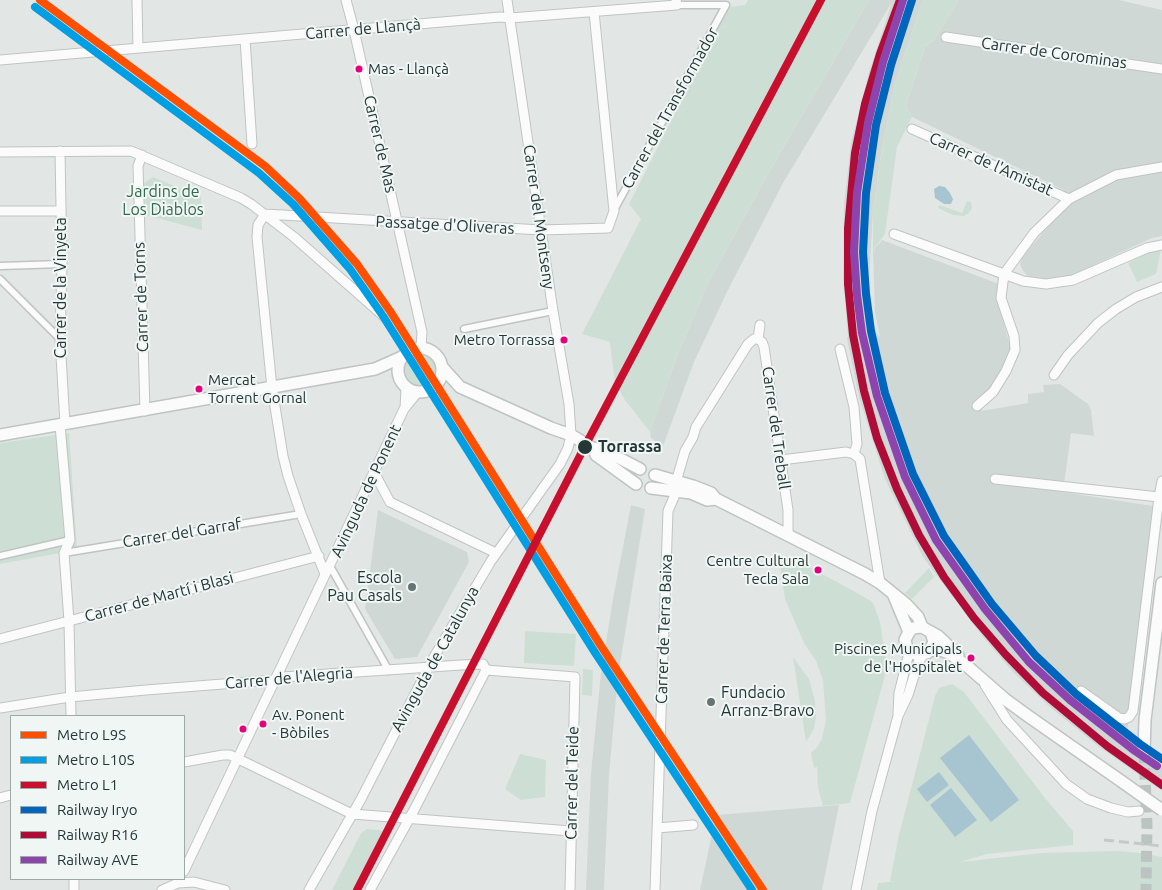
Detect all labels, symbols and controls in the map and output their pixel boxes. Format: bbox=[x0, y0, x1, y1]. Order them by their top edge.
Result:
street label: Carrer de Llançà bbox=[304, 14, 422, 44]
street label: Carrer del Transformador bbox=[618, 24, 722, 192]
street label: Carrer de Corominas bbox=[980, 33, 1128, 73]
place label: Mas - Llançà bbox=[368, 60, 449, 78]
marker: Mas - Llançà bbox=[354, 64, 364, 74]
street label: Carrer de Mas bbox=[359, 93, 401, 195]
street label: Carrer de l'Amistat bbox=[926, 128, 1056, 200]
street label: Carrer del Montseny bbox=[519, 143, 559, 291]
park label: Jardins de Los Diablos bbox=[122, 182, 204, 220]
street label: Passatge d'Oliveras bbox=[375, 212, 515, 238]
street label: Carrer de la Vinyeta bbox=[51, 217, 71, 359]
street label: Carrer de Torns bbox=[129, 242, 153, 352]
place label: Metro Torrassa bbox=[454, 331, 555, 349]
marker: Metro Torrassa bbox=[559, 335, 569, 345]
street label: Carrer del Treball bbox=[758, 365, 794, 491]
place label: Mercat Torrent Gornal bbox=[208, 371, 307, 406]
marker: Mercat Torrent Gornal bbox=[194, 384, 204, 394]
street label: Avinguda de Ponent bbox=[327, 421, 405, 561]
place label: Torrassa bbox=[598, 437, 662, 457]
marker: Torrassa bbox=[576, 438, 594, 456]
street label: Carrer del Garraf bbox=[121, 514, 243, 552]
place label: Centre Cultural Tecla Sala bbox=[706, 552, 809, 587]
street label: Carrer de Terra Baixa bbox=[652, 554, 676, 704]
marker: Centre Cultural Tecla Sala bbox=[813, 565, 823, 575]
street label: Carrer de Martí i Blasi bbox=[82, 568, 236, 626]
place label: Escola Pau Casals bbox=[327, 568, 402, 606]
marker: Escola Pau Casals bbox=[406, 581, 418, 593]
street label: Avinguda de Catalunya bbox=[387, 583, 483, 735]
place label: Piscines Municipals de l'Hospitalet bbox=[834, 640, 962, 675]
marker: Piscines Municipals de l'Hospitalet bbox=[966, 653, 976, 663]
street label: Carrer de l'Alegria bbox=[224, 663, 354, 693]
place label: Fundacio Arranz-Bravo bbox=[721, 683, 814, 721]
marker: Fundacio Arranz-Bravo bbox=[705, 696, 717, 708]
place label: Av. Ponent - Bòbiles bbox=[272, 706, 344, 741]
legend bbox=[10, 715, 185, 880]
marker: Av. Ponent - Bòbiles bbox=[258, 719, 268, 729]
unlabelled marker bbox=[238, 724, 248, 734]
text: Metro L9S bbox=[57, 726, 126, 743]
street label: Carrer del Teide bbox=[561, 726, 583, 840]
text: Metro L10S bbox=[57, 751, 135, 768]
text: Metro L1 bbox=[57, 776, 118, 793]
text: Railway Iryo bbox=[57, 801, 137, 818]
text: Railway R16 bbox=[57, 826, 138, 843]
text: Railway AVE bbox=[57, 851, 138, 868]

